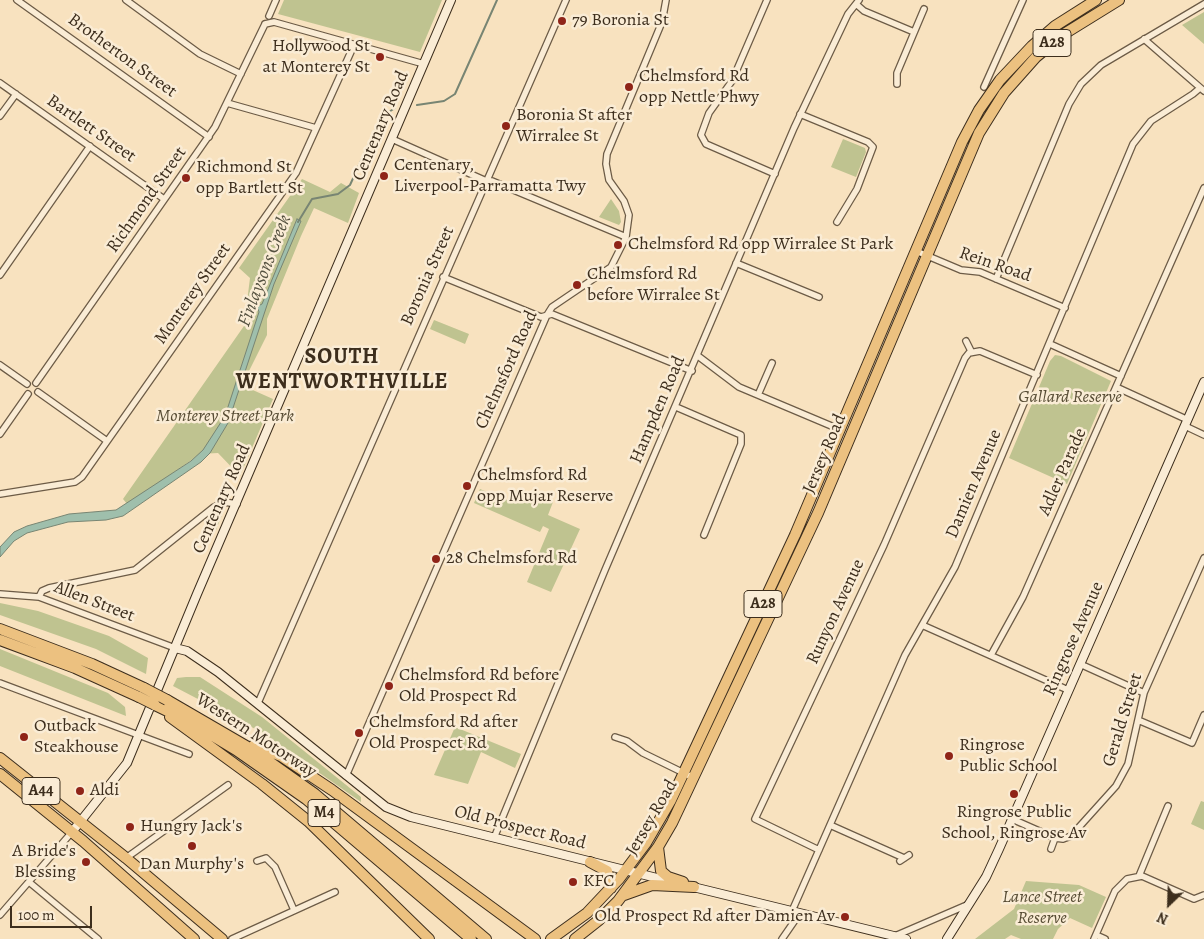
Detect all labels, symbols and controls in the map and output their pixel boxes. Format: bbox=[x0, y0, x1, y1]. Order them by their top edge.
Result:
street label: Brotherton Street bbox=[63, 9, 181, 103]
place label: 79 Boronia St bbox=[572, 10, 669, 32]
marker: 79 Boronia St bbox=[556, 15, 568, 27]
road number: A28 bbox=[1033, 29, 1071, 56]
place label: Hollywood St at Monterey St bbox=[263, 36, 370, 78]
marker: Hollywood St at Monterey St bbox=[374, 51, 386, 63]
place label: Chelmsford Rd opp Nettle Phwy bbox=[639, 66, 759, 108]
street label: Centenary Road bbox=[348, 68, 414, 184]
marker: Chelmsford Rd opp Nettle Phwy bbox=[623, 81, 635, 93]
street label: Bartlett Street bbox=[42, 90, 140, 168]
place label: Boronia St after Wirralee St bbox=[516, 105, 632, 148]
marker: Boronia St after Wirralee St bbox=[500, 120, 512, 132]
street label: Richmond Street bbox=[102, 143, 192, 257]
place label: Centenary, Liverpool-Parramatta Twy bbox=[394, 155, 586, 198]
place label: Richmond St opp Bartlett St bbox=[196, 157, 303, 200]
marker: Centenary, Liverpool-Parramatta Twy bbox=[378, 170, 390, 182]
marker: Richmond St opp Bartlett St bbox=[180, 172, 192, 184]
water label: Finlaysons Creek bbox=[233, 212, 297, 330]
street label: Boronia Street bbox=[397, 223, 459, 329]
place label: Chelmsford Rd opp Wirralee St Park bbox=[628, 234, 893, 256]
street label: Monterey Street bbox=[150, 239, 236, 349]
marker: Chelmsford Rd opp Wirralee St Park bbox=[612, 239, 624, 251]
street label: Rein Road bbox=[956, 243, 1034, 287]
place label: Chelmsford Rd before Wirralee St bbox=[587, 264, 720, 306]
marker: Chelmsford Rd before Wirralee St bbox=[571, 279, 583, 291]
street label: Chelmsford Road bbox=[471, 307, 543, 433]
district label: SOUTH WENTWORTHVILLE bbox=[234, 345, 450, 396]
street label: Hampden Road bbox=[626, 353, 690, 467]
park label: Gallard Reserve bbox=[1018, 387, 1122, 409]
park label: Monterey Street Park bbox=[156, 406, 294, 428]
street label: Jersey Road bbox=[799, 411, 851, 497]
street label: Adler Parade bbox=[1034, 425, 1092, 519]
street label: Damien Avenue bbox=[941, 426, 1007, 542]
street label: Centenary Road bbox=[188, 441, 256, 557]
place label: Chelmsford Rd opp Mujar Reserve bbox=[477, 465, 613, 508]
marker: Chelmsford Rd opp Mujar Reserve bbox=[461, 480, 473, 492]
place label: 28 Chelmsford Rd bbox=[446, 548, 577, 570]
marker: 28 Chelmsford Rd bbox=[430, 553, 442, 565]
street label: Runyon Avenue bbox=[802, 556, 870, 668]
street label: Allen Street bbox=[51, 577, 137, 627]
street label: Ringrose Avenue bbox=[1039, 578, 1109, 700]
road number: A28 bbox=[744, 590, 782, 618]
place label: Chelmsford Rd before Old Prospect Rd bbox=[399, 665, 559, 708]
street label: Gerald Street bbox=[1099, 671, 1147, 769]
marker: Chelmsford Rd before Old Prospect Rd bbox=[383, 680, 395, 692]
street label: Western Motorway bbox=[192, 689, 320, 783]
place label: Chelmsford Rd after Old Prospect Rd bbox=[369, 712, 518, 754]
place label: Outback Steakhouse bbox=[34, 716, 118, 759]
marker: Chelmsford Rd after Old Prospect Rd bbox=[353, 727, 365, 739]
marker: Outback Steakhouse bbox=[18, 731, 30, 743]
place label: Ringrose Public School bbox=[959, 735, 1057, 778]
marker: Ringrose Public School bbox=[943, 750, 955, 762]
street label: Jersey Road bbox=[622, 776, 682, 860]
road number: A44 bbox=[22, 778, 60, 804]
place label: Aldi bbox=[90, 780, 119, 802]
marker: Aldi bbox=[74, 785, 86, 797]
marker: Ringrose Public School, Ringrose Av bbox=[1008, 788, 1020, 800]
road number: M4 bbox=[308, 800, 340, 826]
street label: Old Prospect Road bbox=[452, 801, 588, 855]
place label: Ringrose Public School, Ringrose Av bbox=[941, 802, 1087, 844]
place label: Hungry Jack's bbox=[140, 816, 242, 838]
marker: Hungry Jack's bbox=[124, 821, 136, 833]
marker: Dan Murphy's bbox=[186, 840, 198, 852]
place label: A Bride's Blessing bbox=[12, 841, 76, 884]
place label: Dan Murphy's bbox=[140, 854, 244, 876]
marker: A Bride's Blessing bbox=[80, 856, 92, 868]
place label: KFC bbox=[583, 871, 615, 893]
marker: KFC bbox=[567, 876, 579, 888]
north arrow bbox=[1144, 879, 1194, 929]
park label: Lance Street Reserve bbox=[1002, 887, 1082, 930]
scale bar bbox=[12, 896, 95, 928]
text: 100 m bbox=[18, 905, 55, 925]
place label: Old Prospect Rd after Damien Av bbox=[595, 906, 835, 928]
text: N bbox=[1154, 907, 1171, 929]
marker: Old Prospect Rd after Damien Av bbox=[839, 911, 851, 923]

